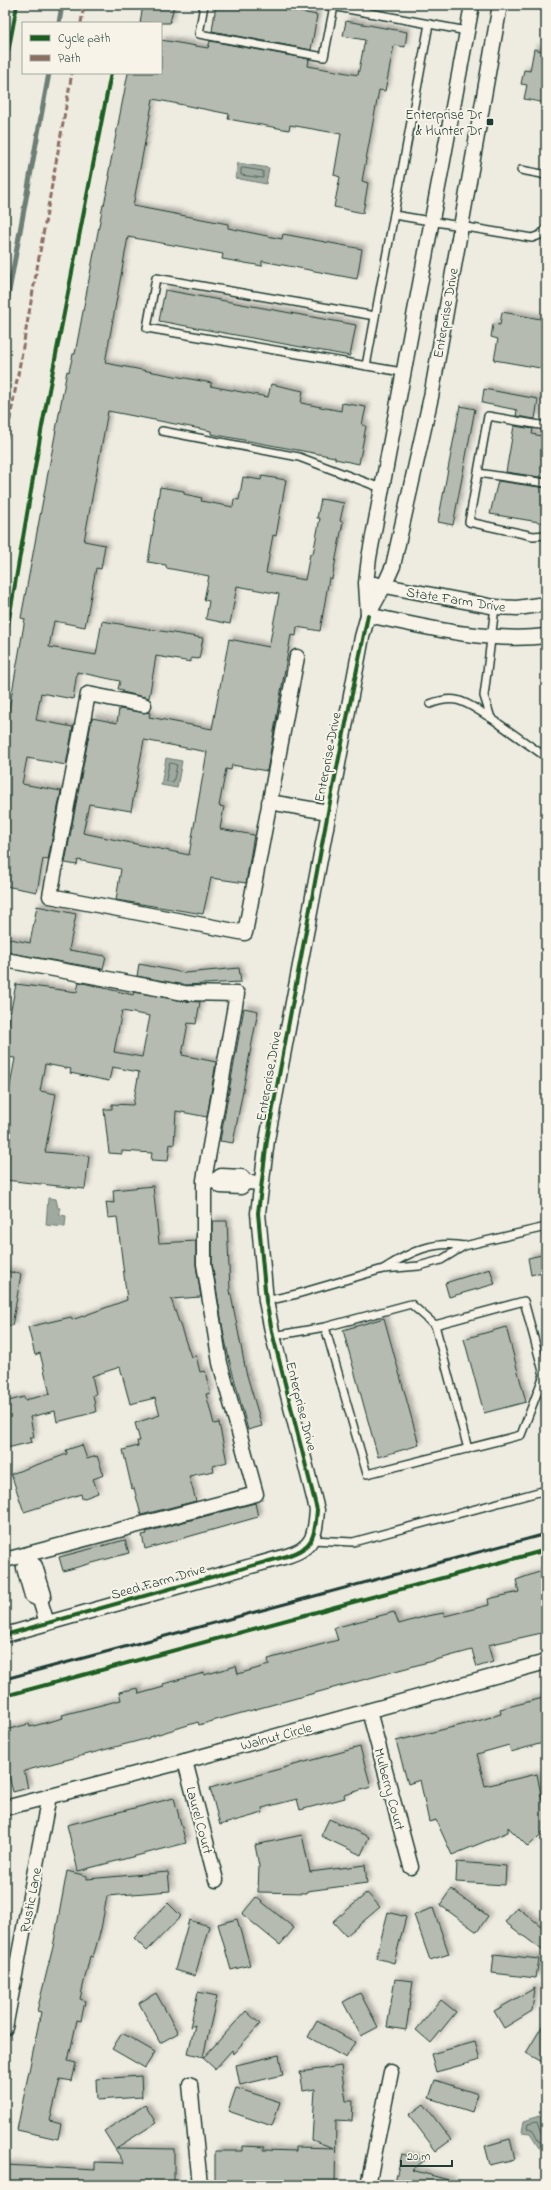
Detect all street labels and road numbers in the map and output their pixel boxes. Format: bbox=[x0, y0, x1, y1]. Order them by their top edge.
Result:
street label: Enterprise Drive bbox=[428, 266, 465, 360]
street label: State Farm Drive bbox=[405, 582, 508, 619]
street label: Enterprise Drive bbox=[309, 710, 348, 804]
street label: Enterprise Drive bbox=[251, 1029, 288, 1123]
street label: Enterprise Drive bbox=[279, 1360, 322, 1454]
street label: Seed Farm Drive bbox=[109, 1559, 209, 1606]
street label: Walnut Circle bbox=[238, 1718, 315, 1757]
street label: Mulberry Court bbox=[367, 1746, 410, 1833]
street label: Laurel Court bbox=[179, 1784, 218, 1857]
street label: Rustic Lane bbox=[15, 1865, 48, 1935]

